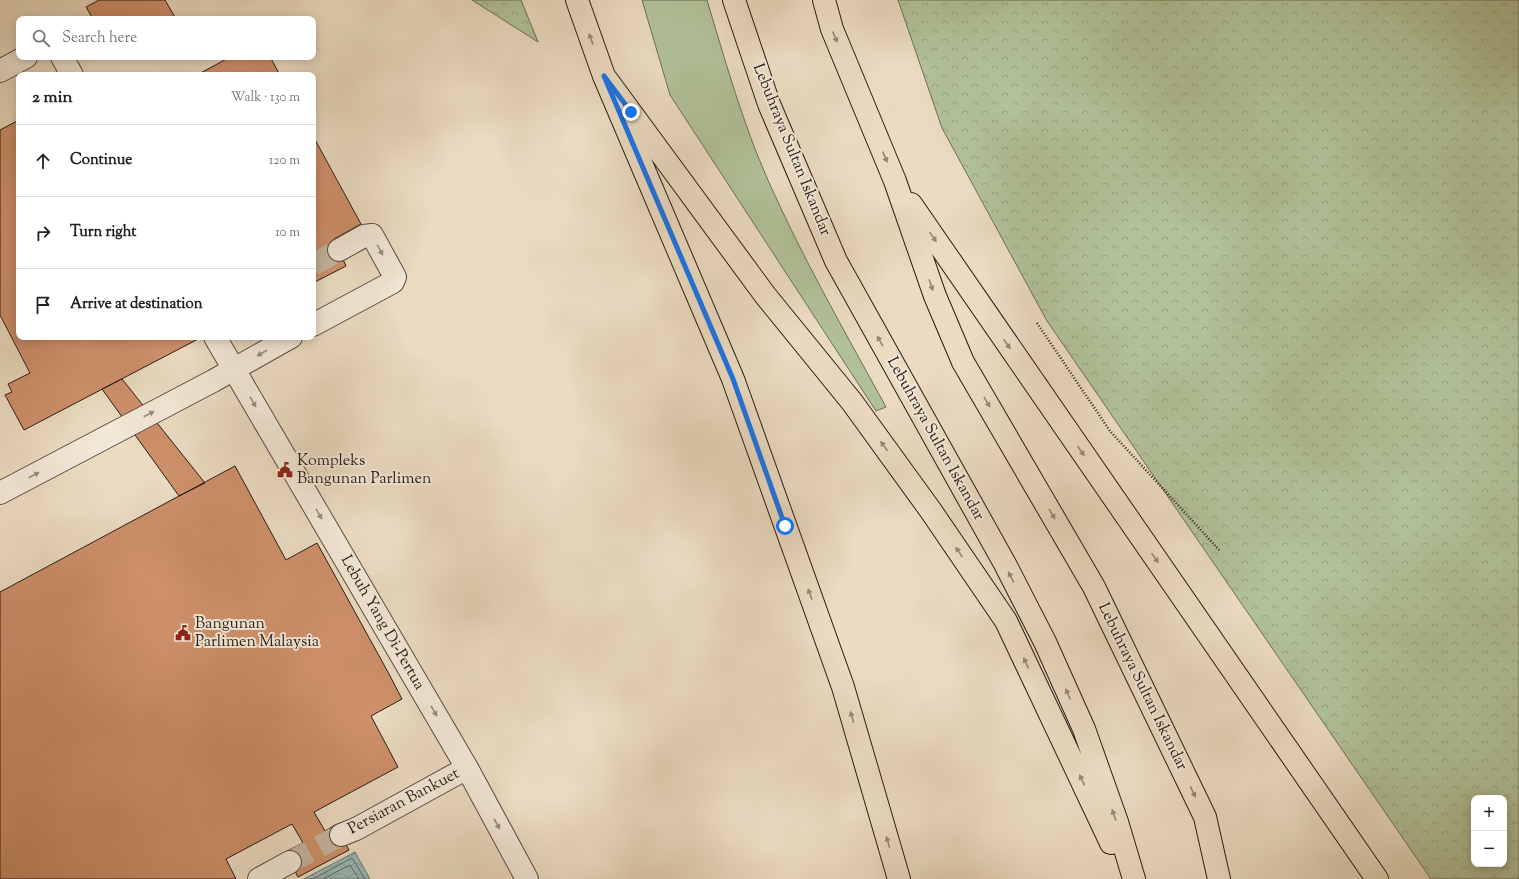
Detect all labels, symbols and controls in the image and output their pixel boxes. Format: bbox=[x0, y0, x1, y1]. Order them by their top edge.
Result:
search box bbox=[16, 16, 316, 60]
icon: search bbox=[30, 27, 52, 49]
text: Search here bbox=[62, 28, 137, 49]
one-way arrow bbox=[832, 32, 838, 43]
one-way arrow bbox=[587, 33, 593, 45]
street label: Lebuhraya Sultan Iskandar bbox=[746, 60, 836, 240]
text: 2 min bbox=[32, 86, 73, 110]
text: Walk · 130 m bbox=[231, 89, 300, 107]
route end bbox=[622, 103, 640, 121]
icon: ahead bbox=[32, 150, 54, 172]
text: Continue bbox=[70, 150, 132, 171]
text: 120 m bbox=[269, 152, 300, 170]
one-way arrow bbox=[883, 152, 889, 164]
icon: right bbox=[32, 222, 54, 244]
text: Turn right bbox=[70, 222, 136, 243]
text: 10 m bbox=[275, 224, 300, 242]
one-way arrow bbox=[930, 231, 937, 242]
one-way arrow bbox=[376, 244, 383, 256]
one-way arrow bbox=[928, 279, 934, 291]
icon: arrive bbox=[32, 294, 54, 316]
text: Arrive at destination bbox=[70, 294, 203, 315]
one-way arrow bbox=[877, 335, 884, 347]
one-way arrow bbox=[1003, 338, 1011, 349]
one-way arrow bbox=[256, 349, 268, 356]
street label: Lebuhraya Sultan Iskandar bbox=[880, 353, 990, 525]
one-way arrow bbox=[249, 396, 256, 408]
one-way arrow bbox=[983, 396, 990, 408]
one-way arrow bbox=[144, 411, 155, 418]
one-way arrow bbox=[880, 441, 888, 451]
one-way arrow bbox=[1077, 445, 1085, 456]
place label: Kompleks Bangunan Parlimen bbox=[297, 450, 432, 491]
public building icon: Kompleks Bangunan Parlimen bbox=[276, 461, 294, 479]
one-way arrow bbox=[29, 472, 40, 478]
one-way arrow bbox=[315, 508, 322, 520]
one-way arrow bbox=[1048, 508, 1055, 520]
route start bbox=[776, 517, 794, 535]
one-way arrow bbox=[955, 547, 963, 557]
street label: Lebuh Yang Di-Pertua bbox=[334, 551, 430, 695]
one-way arrow bbox=[1151, 552, 1159, 563]
one-way arrow bbox=[1008, 571, 1015, 583]
one-way arrow bbox=[806, 587, 812, 599]
street label: Lebuhraya Sultan Iskandar bbox=[1091, 599, 1193, 775]
place label: Bangunan Parlimen Malaysia bbox=[195, 613, 320, 654]
public building icon: Bangunan Parlimen Malaysia bbox=[174, 624, 192, 642]
one-way arrow bbox=[1023, 657, 1029, 669]
one-way arrow bbox=[1065, 687, 1071, 699]
one-way arrow bbox=[430, 705, 437, 717]
one-way arrow bbox=[849, 710, 855, 722]
street label: Persiaran Bankuet bbox=[344, 763, 464, 841]
one-way arrow bbox=[1079, 775, 1085, 786]
one-way arrow bbox=[1190, 786, 1196, 798]
map controls bbox=[1471, 795, 1507, 867]
button: + bbox=[1471, 795, 1507, 831]
one-way arrow bbox=[1111, 809, 1117, 821]
one-way arrow bbox=[494, 819, 501, 830]
button: − bbox=[1471, 831, 1507, 867]
one-way arrow bbox=[885, 835, 891, 847]

